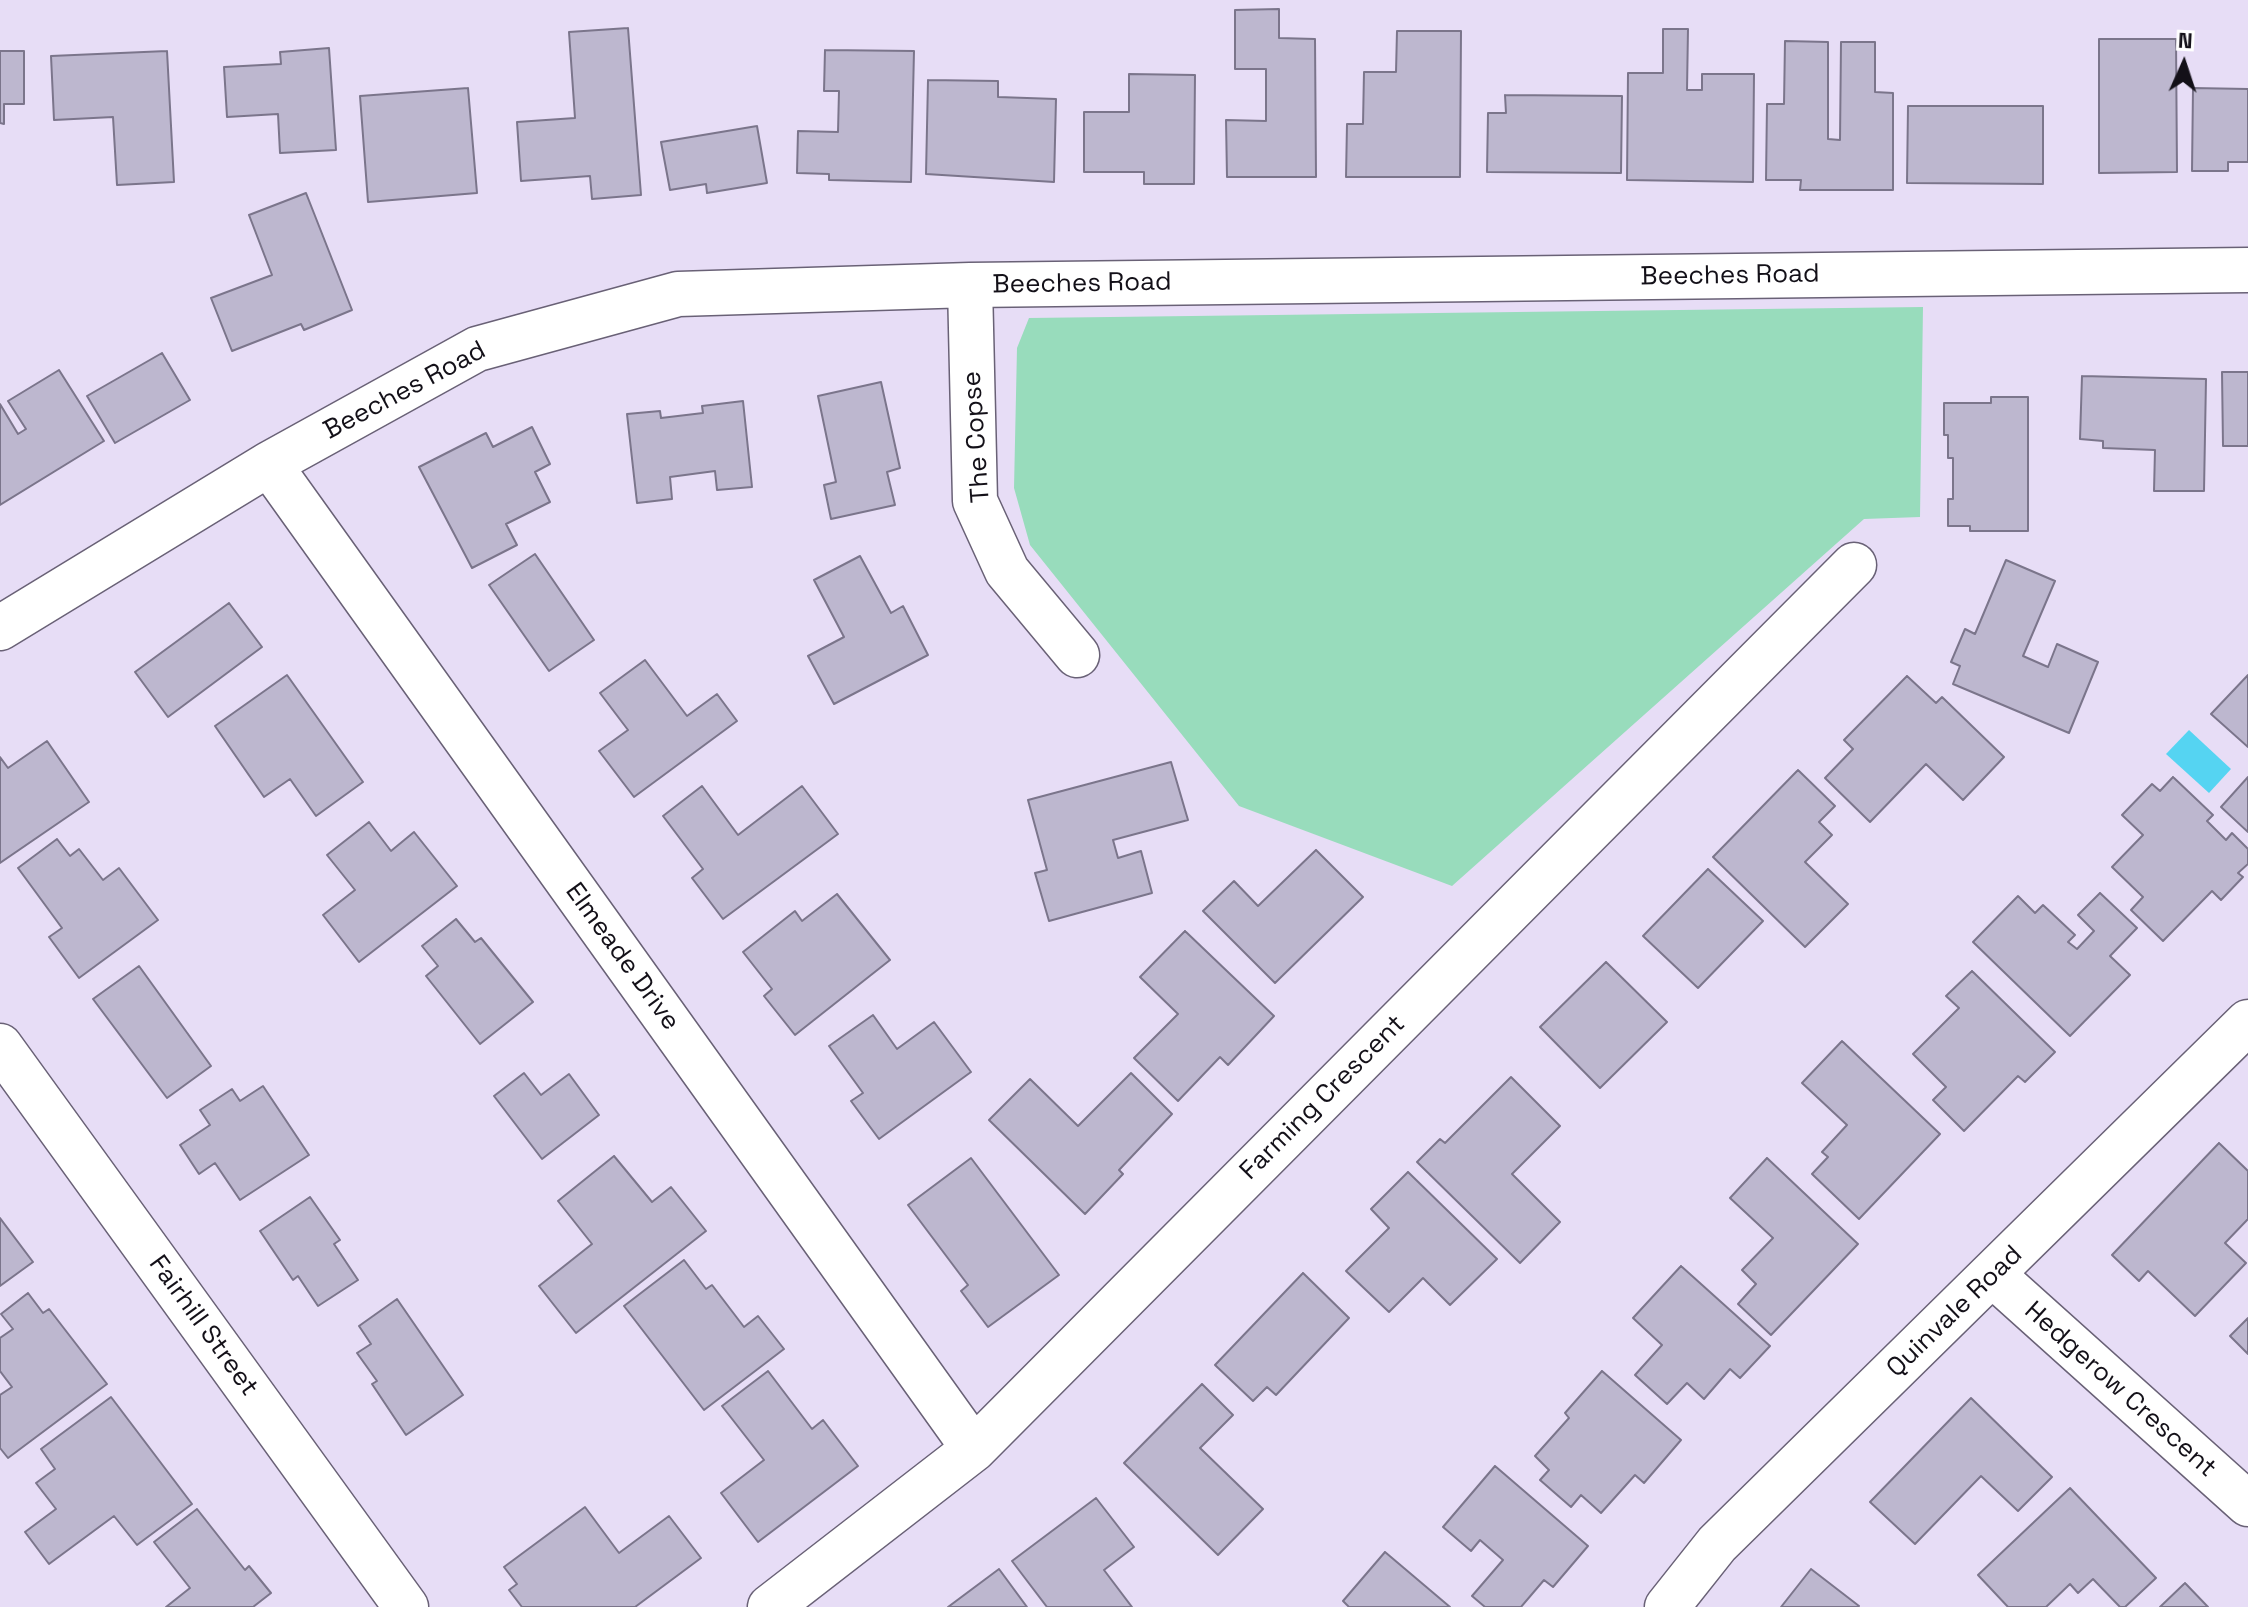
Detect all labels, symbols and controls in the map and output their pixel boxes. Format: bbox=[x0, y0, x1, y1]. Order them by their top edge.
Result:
north arrow bbox=[2144, 24, 2224, 104]
text: N bbox=[2177, 26, 2193, 54]
street label: Beeches Road bbox=[1640, 259, 1820, 293]
street label: Beeches Road bbox=[992, 267, 1172, 301]
street label: Beeches Road bbox=[319, 335, 491, 447]
street label: The Copse bbox=[957, 370, 997, 504]
street label: Elmeade Drive bbox=[558, 877, 686, 1037]
street label: Farming Crescent bbox=[1234, 1009, 1412, 1187]
street label: Quinvale Road bbox=[1881, 1240, 2029, 1384]
street label: Fairhill Street bbox=[142, 1250, 264, 1402]
street label: Hedgerow Crescent bbox=[2018, 1296, 2222, 1484]

